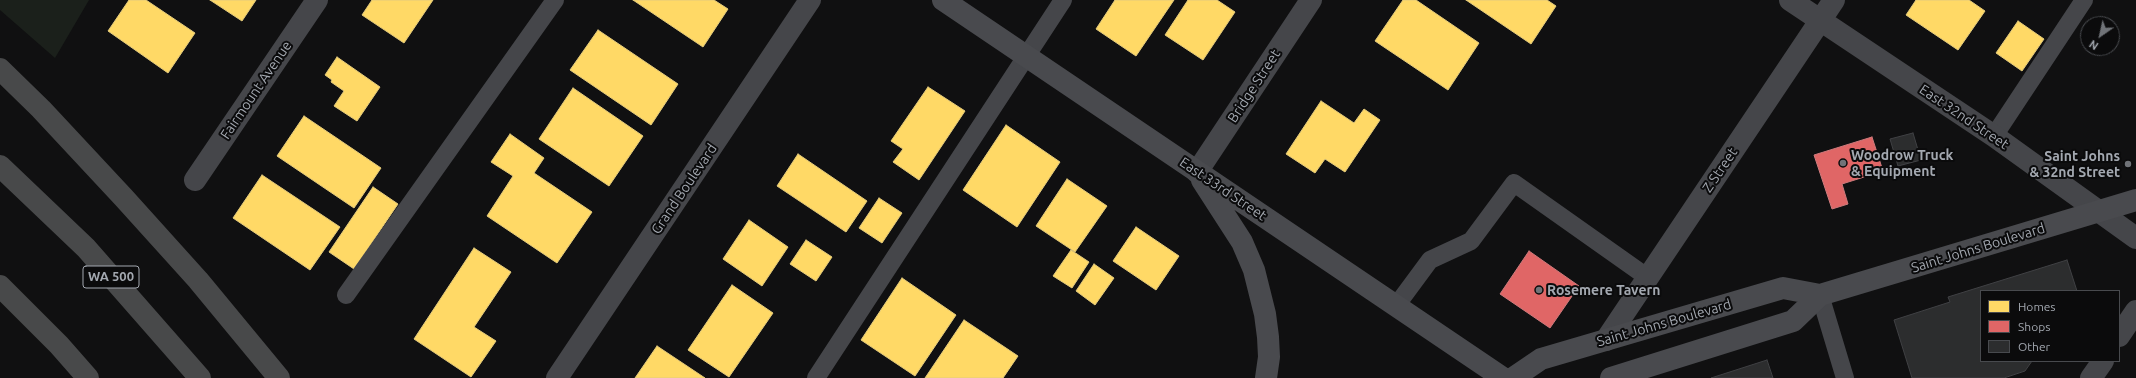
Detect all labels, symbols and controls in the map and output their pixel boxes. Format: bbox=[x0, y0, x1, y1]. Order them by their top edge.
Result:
north arrow bbox=[2080, 16, 2120, 56]
street label: Fairmount Avenue bbox=[217, 38, 295, 142]
text: N bbox=[2087, 38, 2101, 52]
street label: Bridge Street bbox=[1224, 46, 1284, 126]
street label: East 32nd Street bbox=[1916, 81, 2012, 153]
street label: Grand Boulevard bbox=[648, 141, 720, 237]
street label: Z Street bbox=[1699, 144, 1741, 196]
place label: Woodrow Truck & Equipment bbox=[1851, 147, 1953, 180]
place label: Saint Johns & 32nd Street bbox=[2030, 148, 2120, 180]
street label: East 33rd Street bbox=[1176, 154, 1270, 224]
marker: Woodrow Truck & Equipment bbox=[1838, 158, 1848, 168]
marker: Saint Johns & 32nd Street bbox=[2123, 159, 2133, 169]
street label: Saint Johns Boulevard bbox=[1909, 220, 2047, 276]
road number: WA 500 bbox=[83, 266, 139, 288]
place label: Rosemere Tavern bbox=[1547, 282, 1660, 298]
marker: Rosemere Tavern bbox=[1534, 285, 1544, 295]
legend bbox=[1980, 290, 2120, 362]
street label: Saint Johns Boulevard bbox=[1595, 296, 1733, 350]
text: Homes bbox=[2018, 300, 2056, 313]
text: Shops bbox=[2018, 320, 2050, 333]
text: Other bbox=[2018, 340, 2050, 353]

